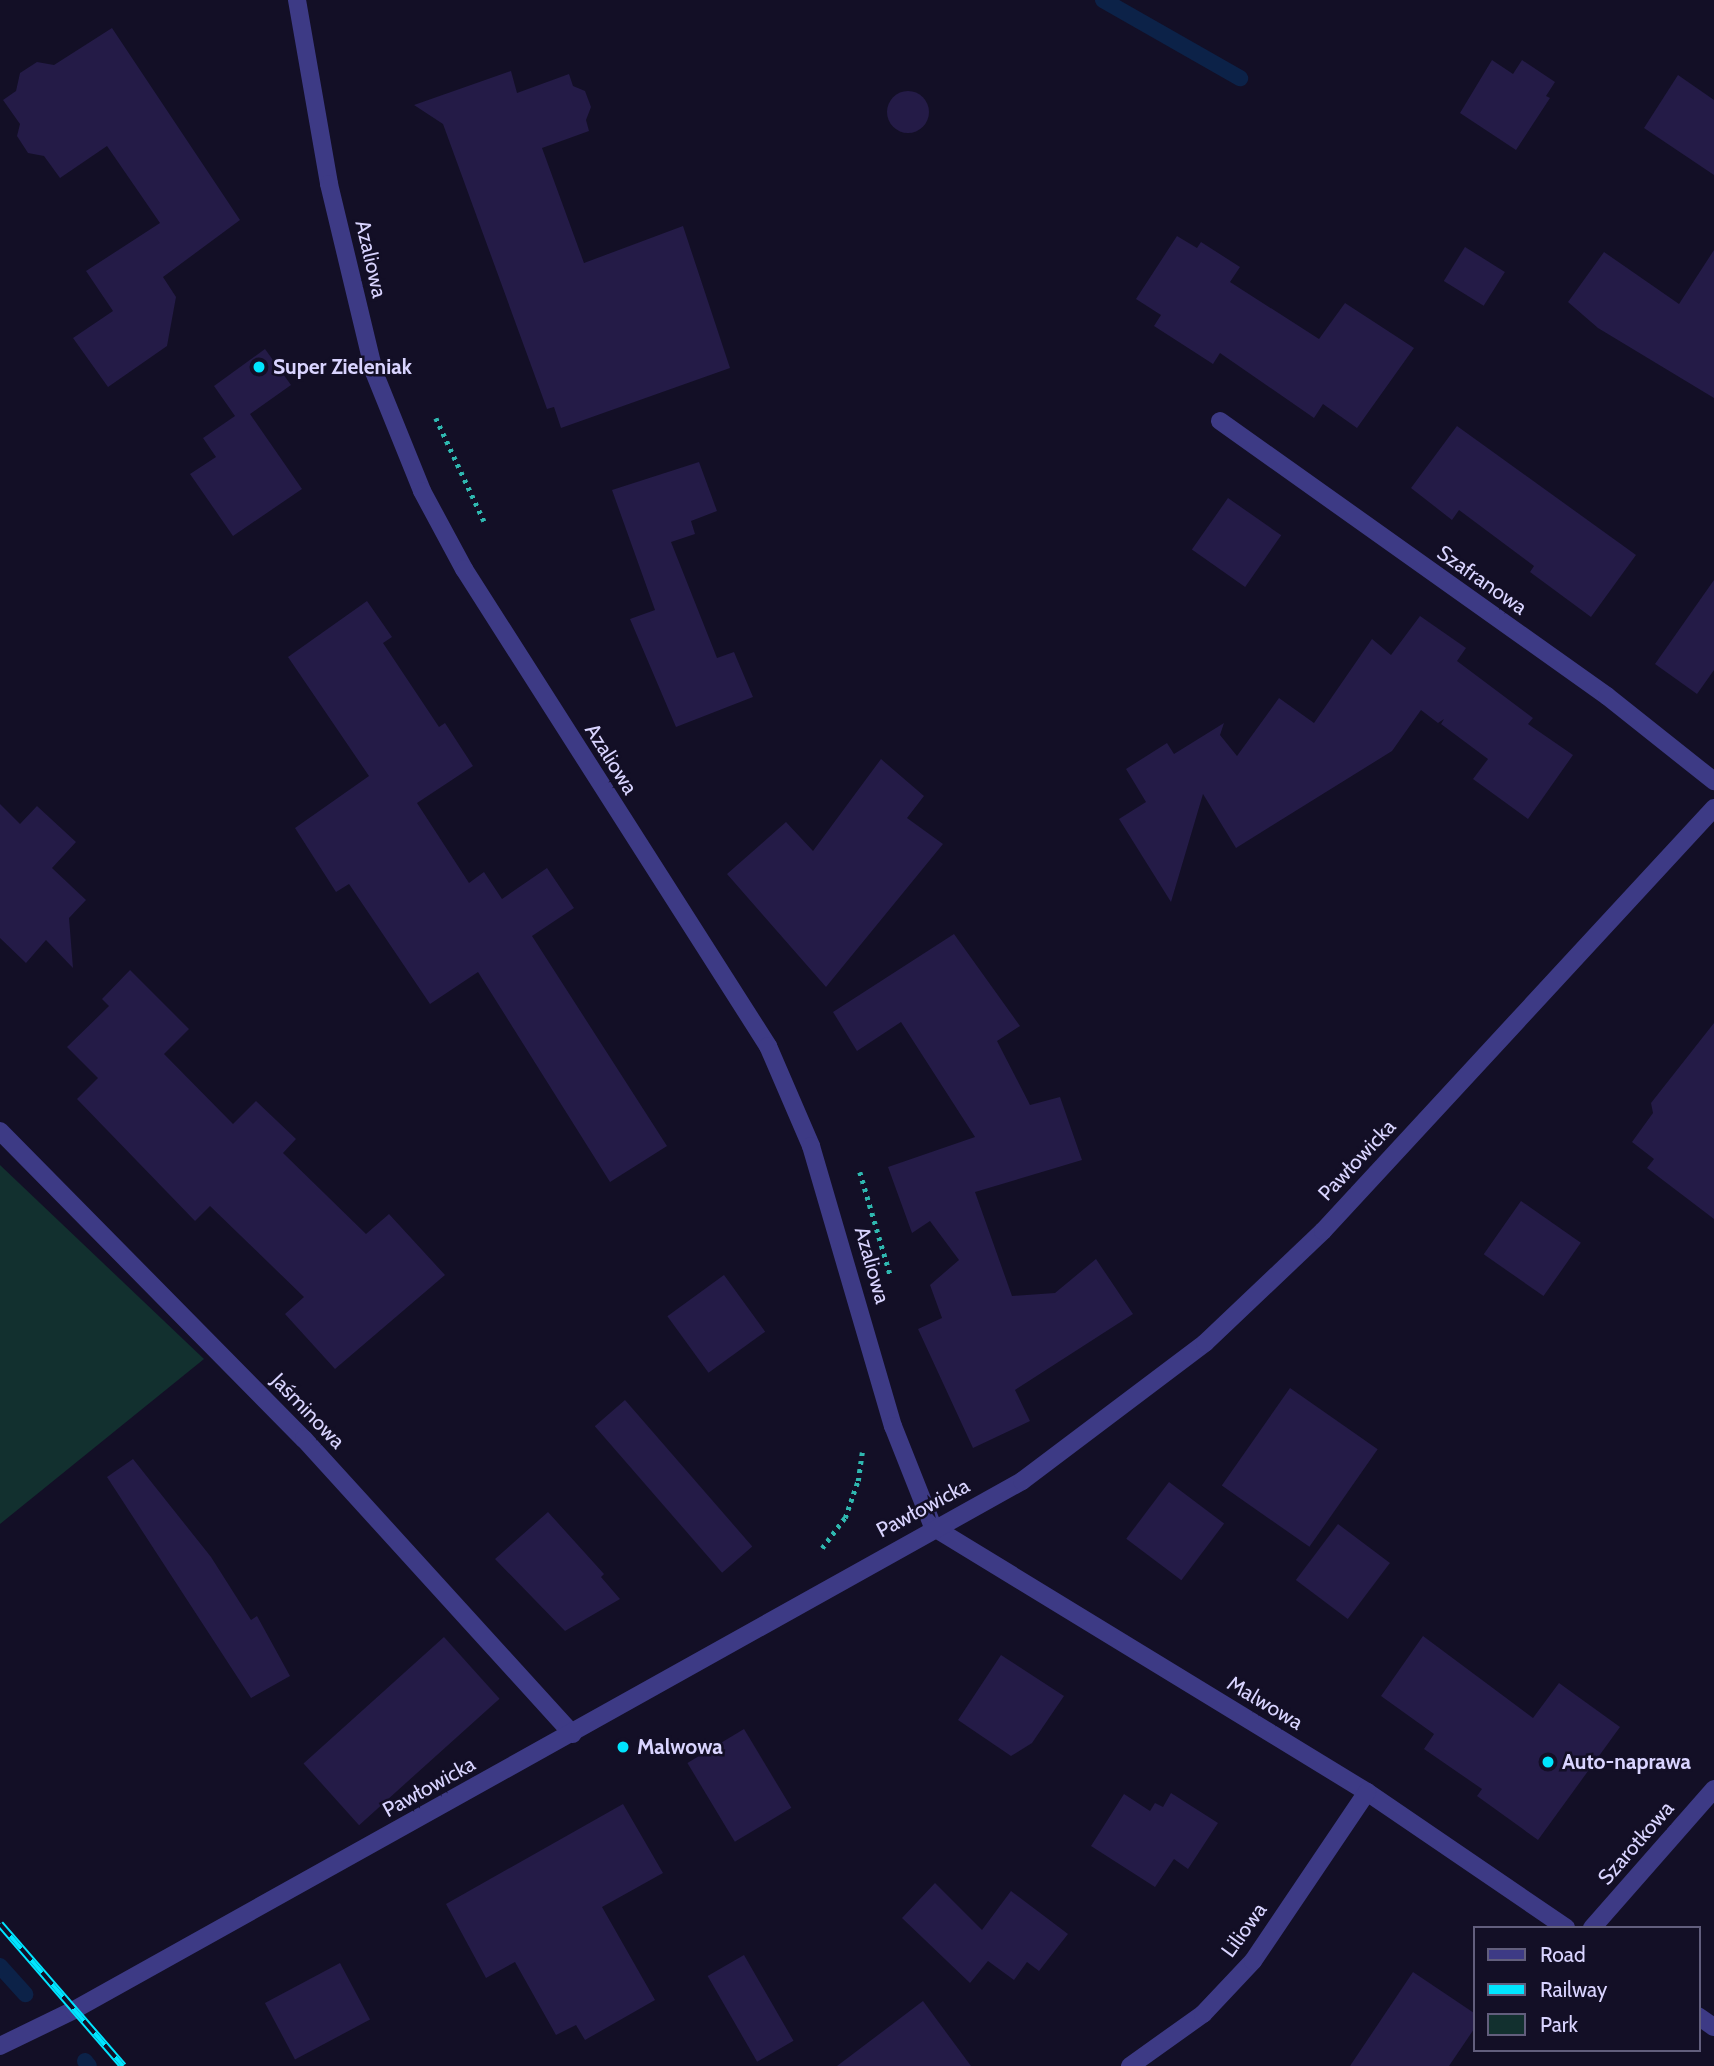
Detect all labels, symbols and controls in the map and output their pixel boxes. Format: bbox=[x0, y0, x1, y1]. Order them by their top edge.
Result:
street label: Azaliowa bbox=[350, 218, 392, 300]
place label: Super Zieleniak bbox=[273, 354, 412, 380]
marker: Super Zieleniak bbox=[251, 359, 267, 375]
street label: Szafranowa bbox=[1432, 540, 1532, 620]
street label: Azaliowa bbox=[579, 719, 643, 799]
street label: Pawłowicka bbox=[1313, 1114, 1401, 1206]
street label: Azaliowa bbox=[849, 1224, 895, 1306]
street label: Jaśminowa bbox=[266, 1368, 350, 1454]
street label: Pawłowicka bbox=[872, 1473, 974, 1543]
street label: Malwowa bbox=[1223, 1671, 1307, 1735]
place label: Malwowa bbox=[637, 1734, 723, 1760]
marker: Malwowa bbox=[615, 1739, 631, 1755]
place label: Auto-naprawa bbox=[1562, 1749, 1691, 1775]
street label: Pawłowicka bbox=[378, 1751, 480, 1823]
marker: Auto-naprawa bbox=[1540, 1754, 1556, 1770]
street label: Szarotkowa bbox=[1593, 1796, 1679, 1890]
street label: Liliowa bbox=[1216, 1898, 1272, 1962]
legend bbox=[1472, 1926, 1700, 2052]
text: Road bbox=[1540, 1942, 1586, 1967]
text: Railway bbox=[1540, 1977, 1607, 2002]
text: Park bbox=[1540, 2012, 1578, 2037]

